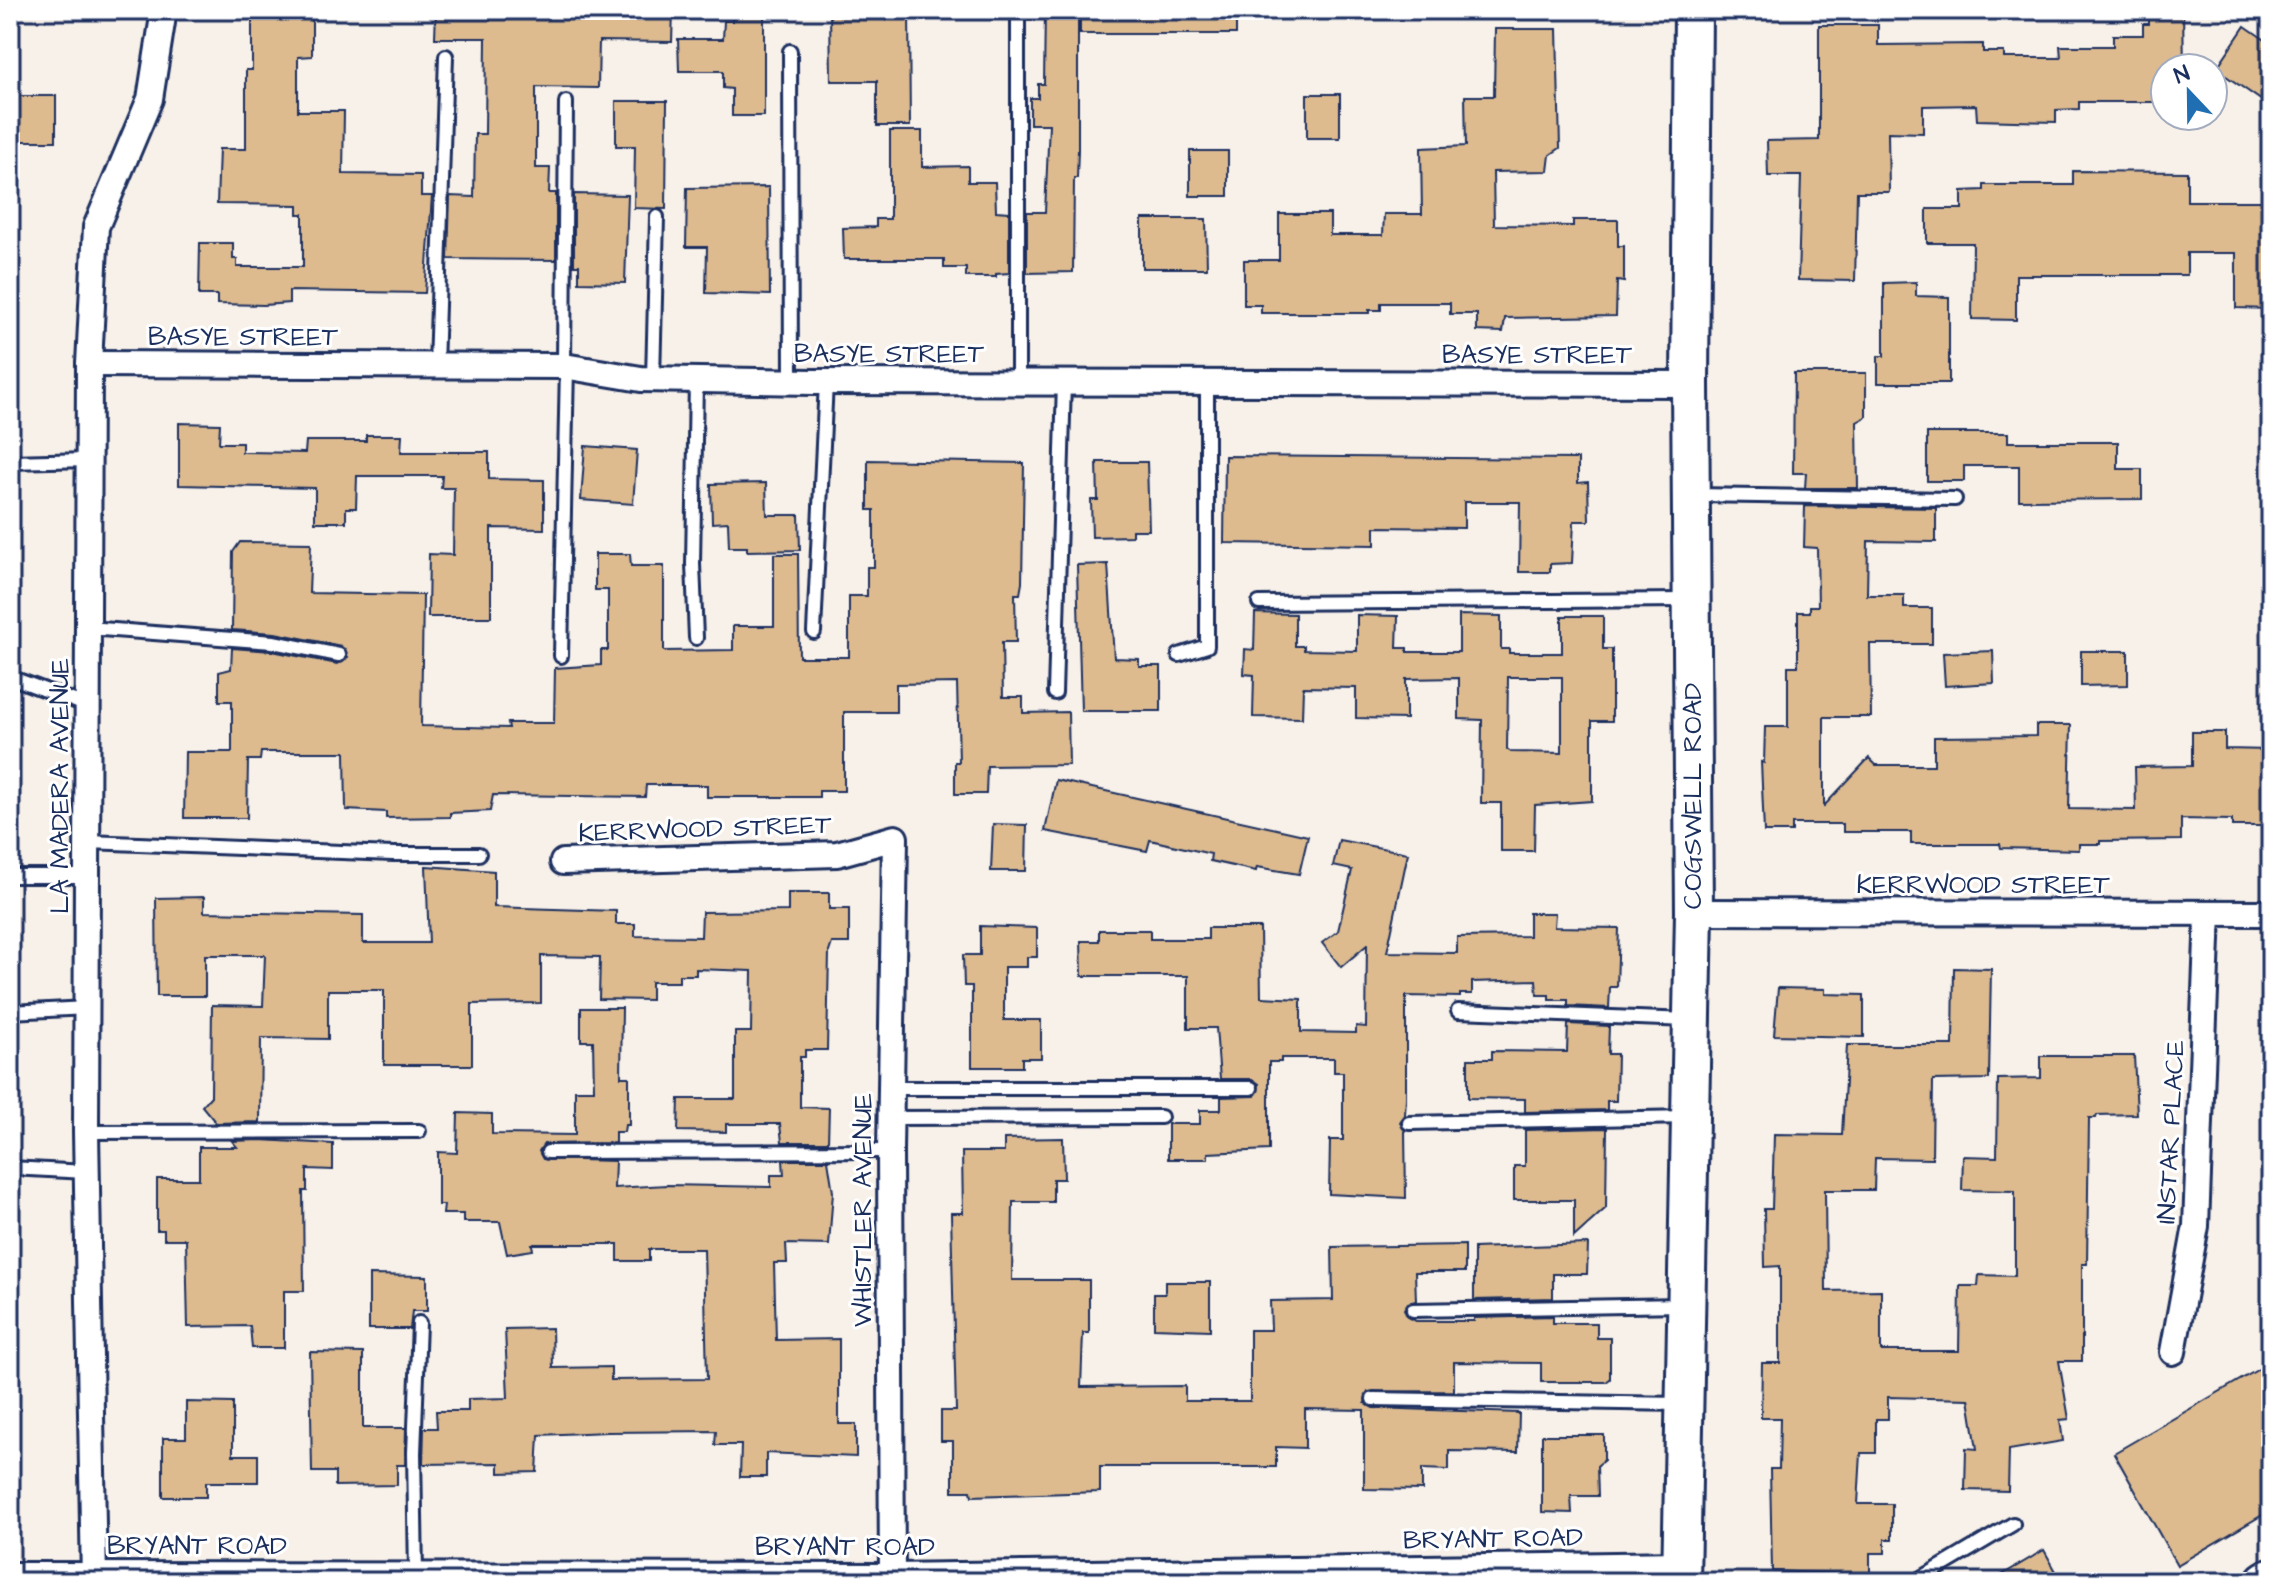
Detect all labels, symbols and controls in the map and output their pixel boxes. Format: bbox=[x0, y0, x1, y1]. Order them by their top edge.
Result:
north arrow bbox=[2149, 52, 2229, 132]
text: N bbox=[2170, 58, 2194, 92]
street label: BASYE STREET bbox=[148, 319, 339, 355]
street label: BASYE STREET bbox=[794, 336, 985, 372]
street label: BASYE STREET bbox=[1442, 337, 1633, 373]
street label: LA MADERA AVENUE bbox=[42, 658, 78, 914]
street label: COGSWELL ROAD bbox=[1675, 683, 1711, 909]
street label: KERRWOOD STREET bbox=[578, 807, 833, 851]
street label: KERRWOOD STREET bbox=[1856, 867, 2110, 903]
street label: INSTAR PLACE bbox=[2148, 1039, 2194, 1225]
street label: WHISTLER AVENUE bbox=[845, 1093, 881, 1327]
street label: BRYANT ROAD bbox=[1403, 1519, 1583, 1559]
street label: BRYANT ROAD bbox=[107, 1528, 287, 1564]
street label: BRYANT ROAD bbox=[755, 1529, 935, 1565]

